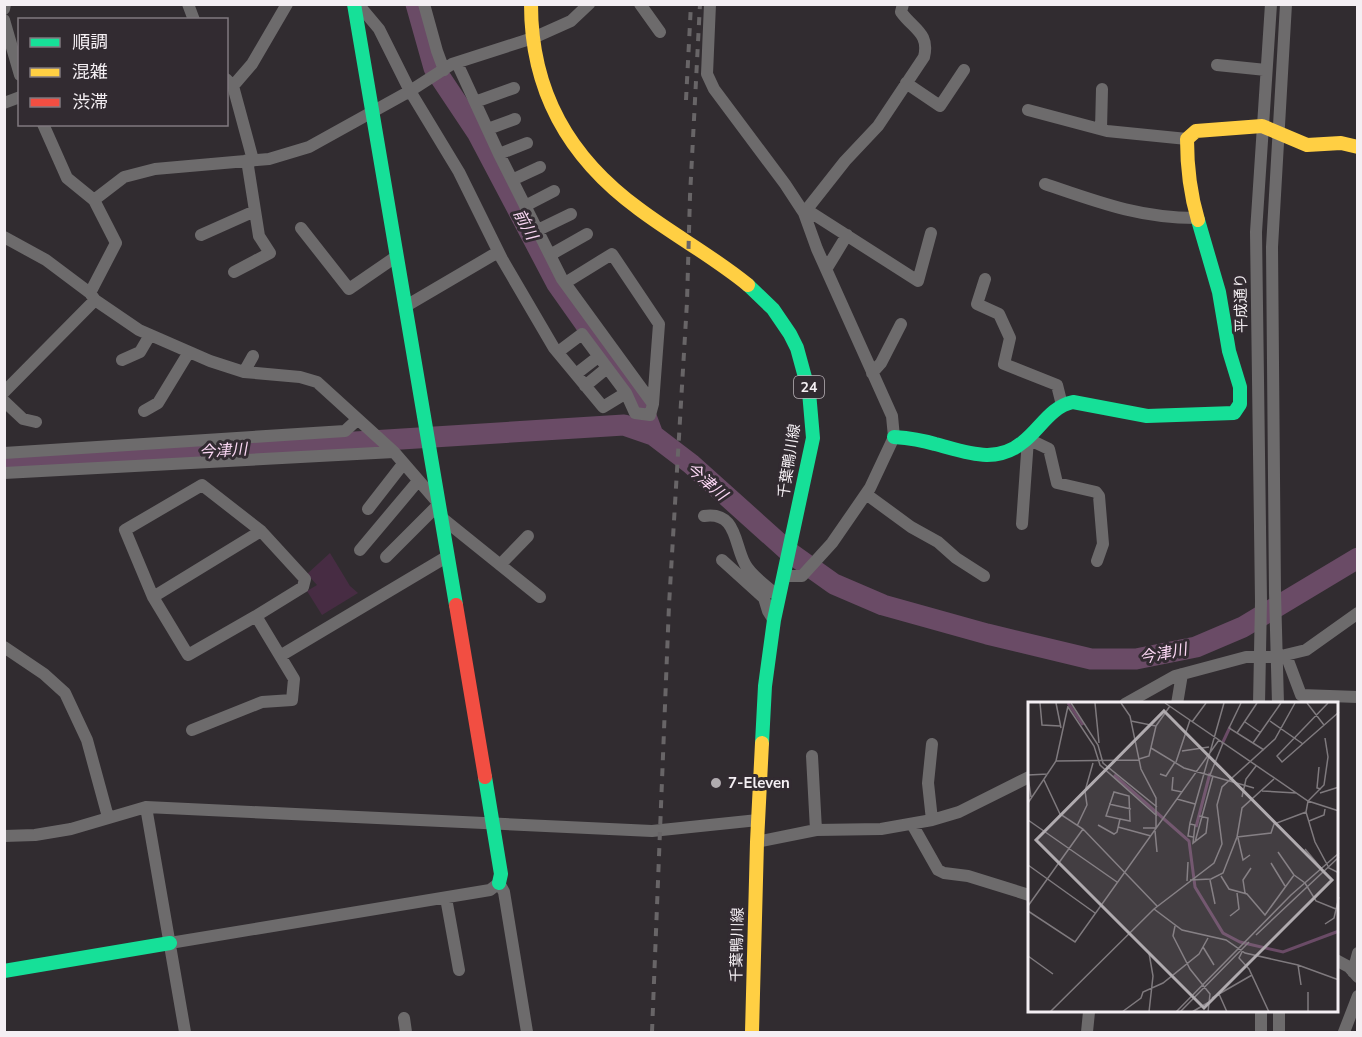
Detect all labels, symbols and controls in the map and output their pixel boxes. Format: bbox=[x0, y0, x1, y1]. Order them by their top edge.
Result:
legend bbox=[18, 18, 228, 126]
text: 順調 bbox=[72, 30, 108, 54]
text: 混雑 bbox=[72, 60, 108, 84]
text: 渋滞 bbox=[72, 90, 108, 114]
water label: 前川 bbox=[508, 205, 543, 246]
street label: 平成通り bbox=[1230, 273, 1252, 333]
road number: 24 bbox=[794, 376, 824, 398]
street label: 千葉鴨川線 bbox=[773, 422, 805, 500]
water label: 今津川 bbox=[198, 438, 250, 464]
water label: 今津川 bbox=[681, 458, 733, 507]
water label: 今津川 bbox=[1138, 638, 1191, 669]
inset map bbox=[1028, 702, 1338, 1013]
place label: 7-Eleven bbox=[728, 773, 790, 793]
marker: 7-Eleven bbox=[709, 776, 723, 790]
street label: 千葉鴨川線 bbox=[726, 907, 748, 983]

